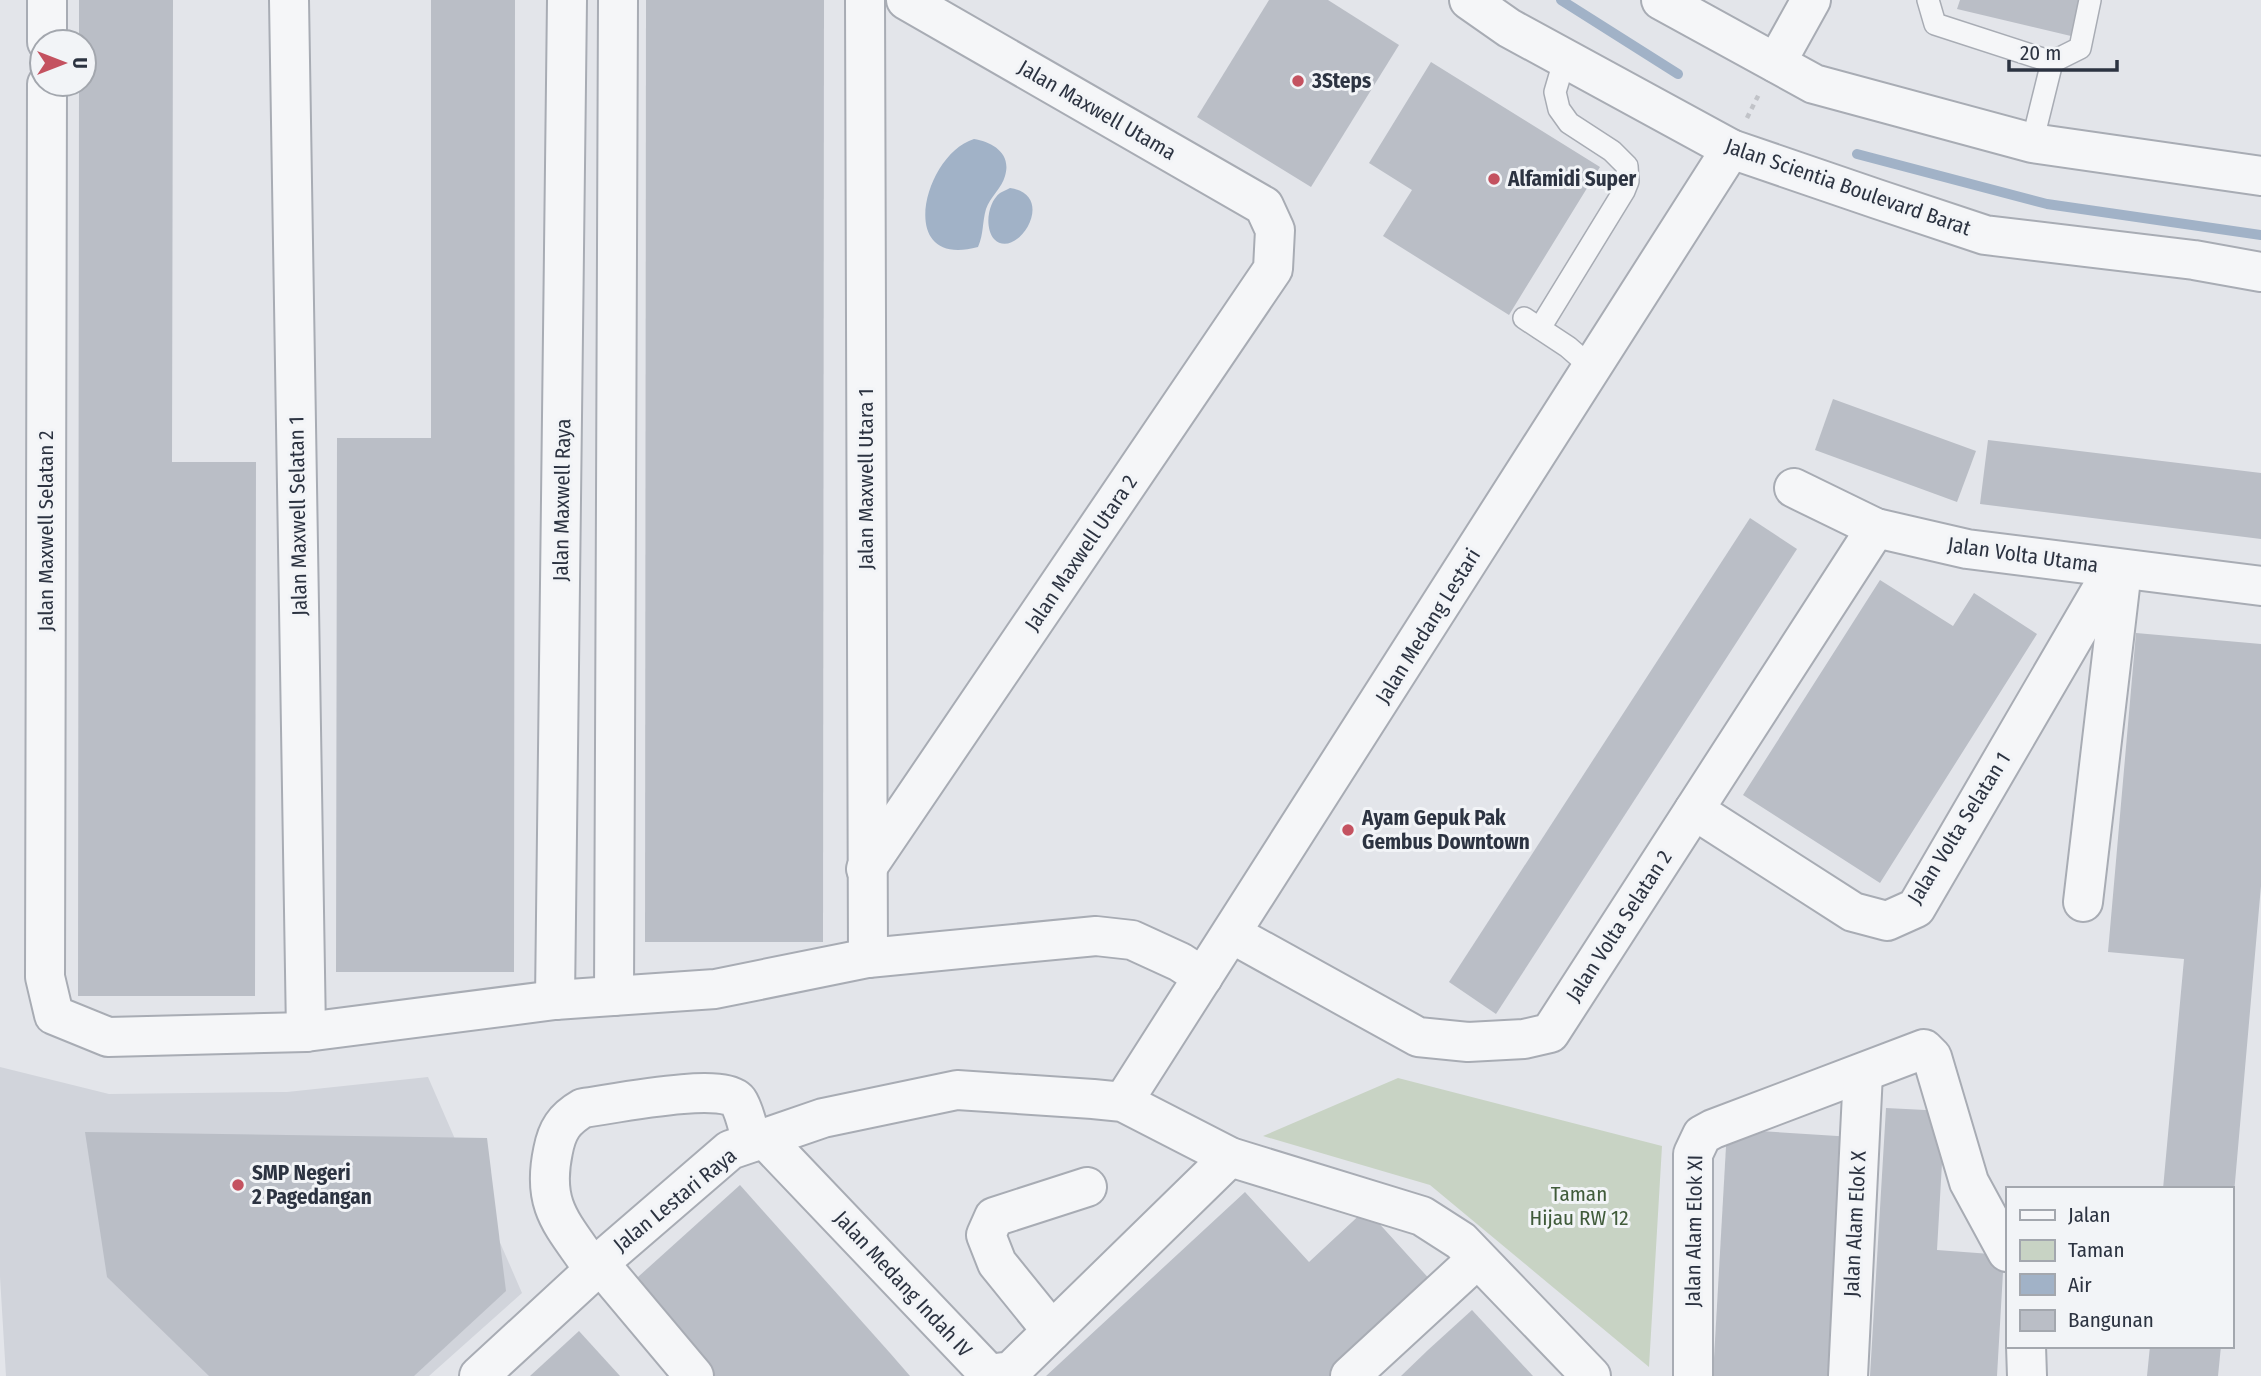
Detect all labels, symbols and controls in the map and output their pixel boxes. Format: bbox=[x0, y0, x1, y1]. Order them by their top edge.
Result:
north arrow bbox=[28, 28, 98, 98]
scale bar bbox=[2009, 28, 2118, 72]
text: 20 m bbox=[2020, 40, 2061, 66]
street label: Jalan Maxwell Utama bbox=[1013, 54, 1181, 166]
text: U bbox=[68, 57, 91, 69]
place label: 3Steps bbox=[1311, 68, 1371, 94]
marker: 3Steps bbox=[1290, 73, 1306, 89]
street label: Jalan Scientia Boulevard Barat bbox=[1722, 133, 1974, 241]
place label: Alfamidi Super bbox=[1507, 166, 1637, 192]
marker: Alfamidi Super bbox=[1486, 171, 1502, 187]
street label: Jalan Maxwell Utara 1 bbox=[853, 388, 879, 570]
street label: Jalan Maxwell Selatan 1 bbox=[283, 416, 313, 616]
street label: Jalan Maxwell Raya bbox=[548, 418, 576, 582]
street label: Jalan Maxwell Selatan 2 bbox=[33, 431, 59, 631]
street label: Jalan Maxwell Utara 2 bbox=[1019, 470, 1143, 636]
street label: Jalan Volta Utama bbox=[1946, 532, 2100, 578]
street label: Jalan Medang Lestari bbox=[1370, 544, 1486, 708]
street label: Jalan Volta Selatan 1 bbox=[1902, 747, 2016, 909]
place label: Ayam Gepuk Pak Gembus Downtown bbox=[1361, 805, 1530, 855]
marker: Ayam Gepuk Pak Gembus Downtown bbox=[1340, 822, 1356, 838]
street label: Jalan Volta Selatan 2 bbox=[1560, 846, 1678, 1006]
street label: Jalan Lestari Raya bbox=[608, 1142, 742, 1258]
street label: Jalan Alam Elok X bbox=[1838, 1149, 1872, 1298]
street label: Jalan Alam Elok XI bbox=[1680, 1155, 1708, 1307]
place label: SMP Negeri 2 Pagedangan bbox=[251, 1160, 372, 1210]
marker: SMP Negeri 2 Pagedangan bbox=[230, 1177, 246, 1193]
park label: Taman Hijau RW 12 bbox=[1529, 1181, 1629, 1231]
legend bbox=[2006, 1187, 2233, 1348]
text: Jalan bbox=[2068, 1202, 2111, 1228]
street label: Jalan Medang Indah IV bbox=[829, 1205, 978, 1363]
text: Taman bbox=[2068, 1237, 2124, 1263]
text: Air bbox=[2068, 1272, 2092, 1298]
text: Bangunan bbox=[2068, 1307, 2154, 1333]

